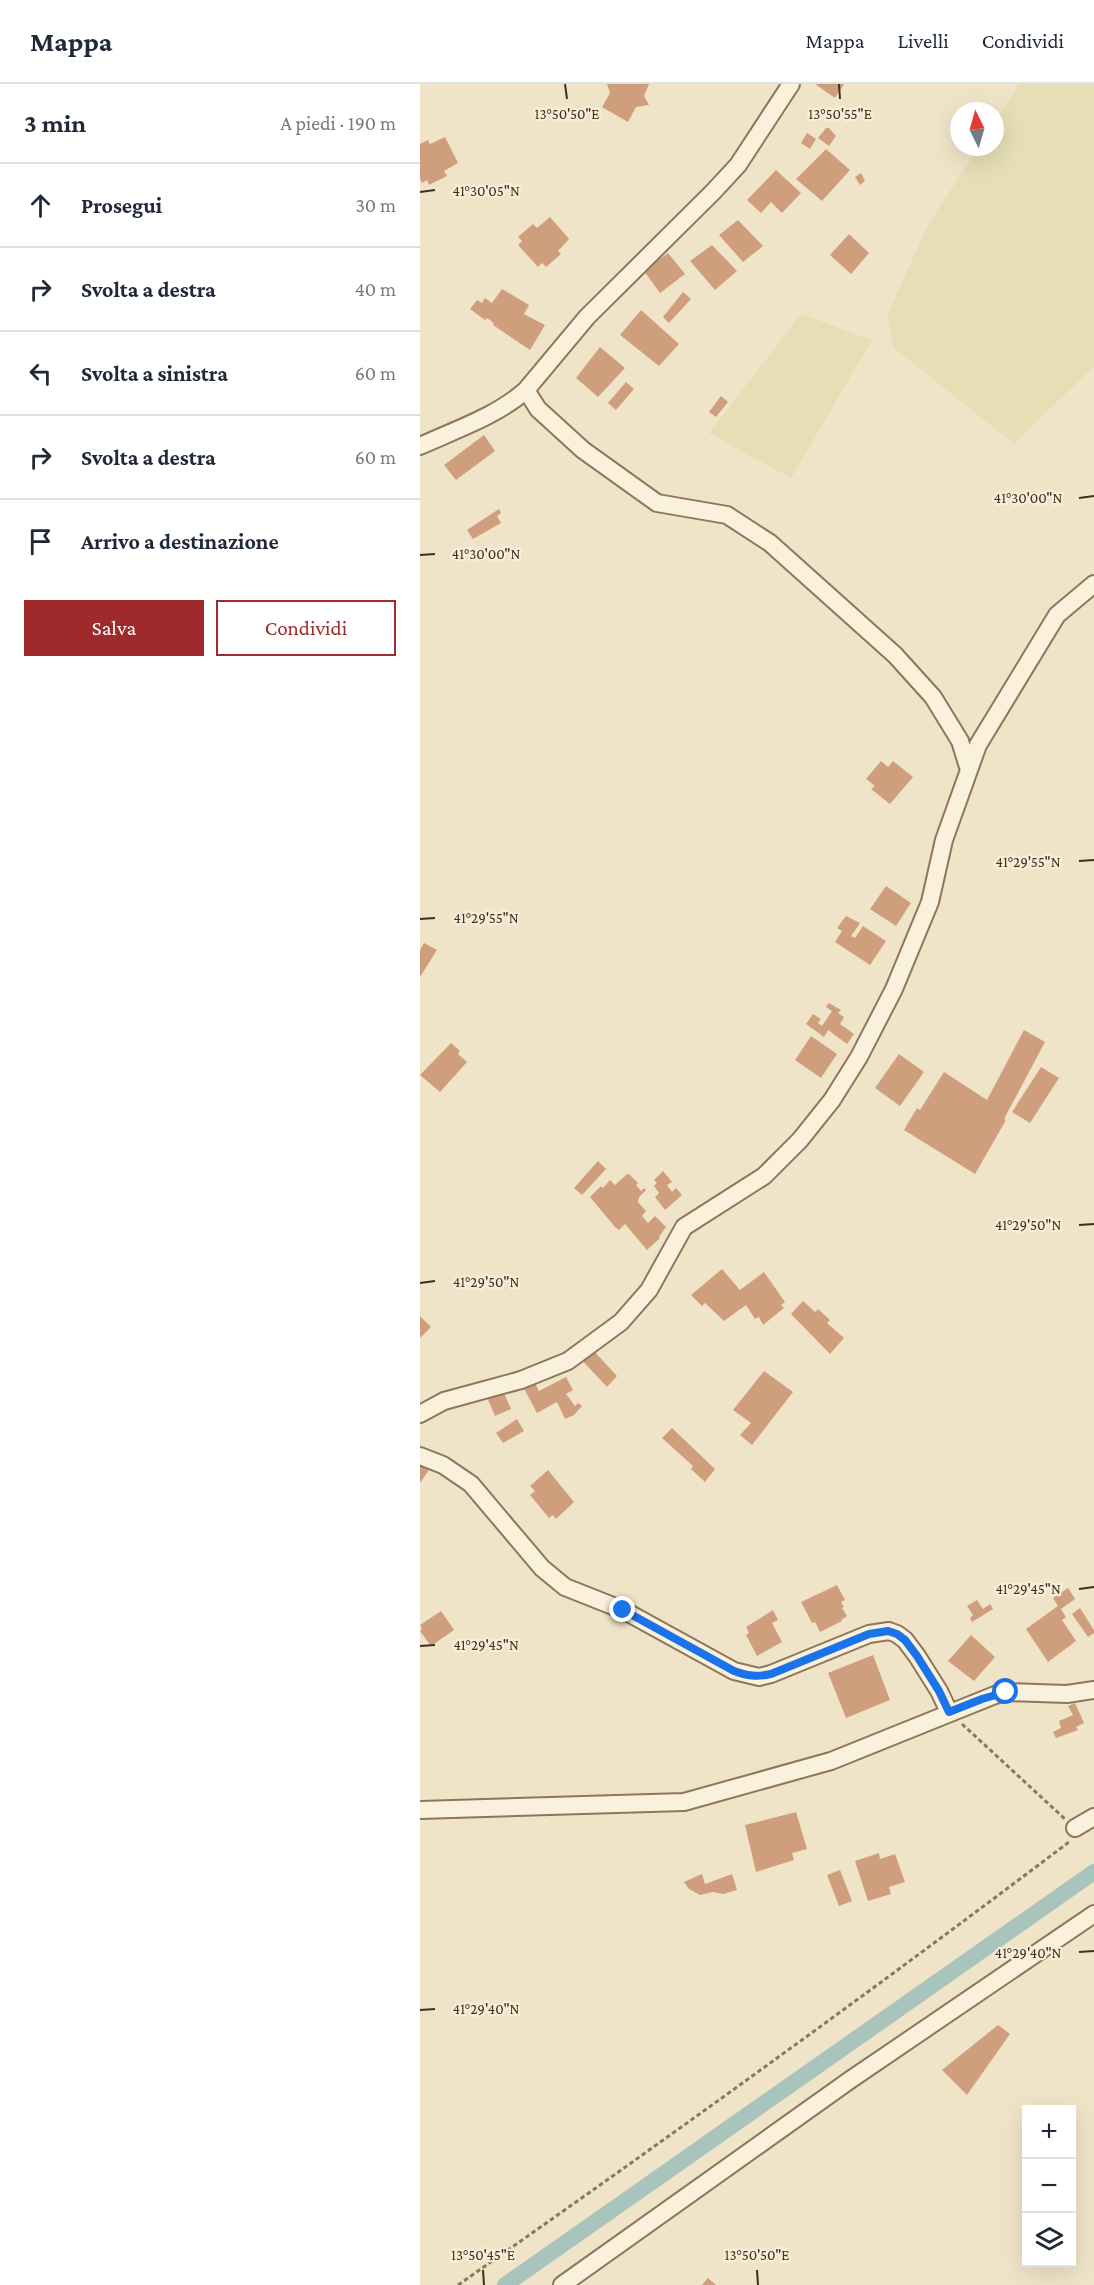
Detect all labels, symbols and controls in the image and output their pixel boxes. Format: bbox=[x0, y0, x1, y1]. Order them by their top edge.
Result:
text: Mappa bbox=[30, 26, 113, 57]
text: Mappa bbox=[806, 29, 864, 53]
text: Livelli bbox=[897, 29, 949, 53]
text: Condividi bbox=[982, 29, 1064, 53]
north arrow bbox=[950, 102, 1004, 156]
text: 13°50'50"E bbox=[535, 106, 599, 122]
text: 13°50'55"E bbox=[808, 106, 872, 122]
text: 3 min bbox=[24, 109, 86, 138]
text: A piedi · 190 m bbox=[280, 112, 396, 134]
text: 41°30'05"N bbox=[452, 183, 520, 199]
icon: ahead bbox=[24, 189, 57, 222]
text: Prosegui bbox=[81, 193, 162, 218]
text: 30 m bbox=[355, 194, 396, 216]
icon: right bbox=[24, 273, 57, 306]
text: Svolta a destra bbox=[81, 277, 216, 302]
text: 40 m bbox=[355, 278, 396, 300]
icon: left bbox=[24, 357, 57, 390]
text: Svolta a sinistra bbox=[81, 361, 228, 386]
text: 60 m bbox=[355, 362, 396, 384]
icon: right bbox=[24, 441, 57, 474]
text: Svolta a destra bbox=[81, 445, 216, 470]
text: 60 m bbox=[355, 446, 396, 468]
text: 41°30'00"N bbox=[994, 490, 1063, 506]
icon: arrive bbox=[24, 525, 57, 558]
text: Arrivo a destinazione bbox=[81, 529, 279, 554]
text: 41°30'00"N bbox=[452, 546, 521, 562]
button: Salva bbox=[24, 600, 204, 656]
button: Condividi bbox=[216, 600, 396, 656]
text: 41°29'55"N bbox=[995, 854, 1061, 870]
text: 41°29'55"N bbox=[453, 910, 519, 926]
text: 41°29'50"N bbox=[995, 1217, 1061, 1233]
text: 41°29'50"N bbox=[453, 1274, 519, 1290]
text: 41°29'45"N bbox=[995, 1581, 1061, 1597]
route end bbox=[609, 1596, 635, 1622]
text: 41°29'45"N bbox=[453, 1637, 519, 1653]
route start bbox=[992, 1678, 1018, 1704]
text: 41°29'40"N bbox=[995, 1945, 1062, 1961]
text: 41°29'40"N bbox=[453, 2001, 520, 2017]
map controls bbox=[1022, 2105, 1076, 2267]
button: + bbox=[1022, 2105, 1076, 2159]
button: − bbox=[1022, 2159, 1076, 2213]
button: layers bbox=[1022, 2213, 1076, 2267]
text: 13°50'45"E bbox=[451, 2247, 515, 2263]
text: 13°50'50"E bbox=[725, 2247, 789, 2263]

